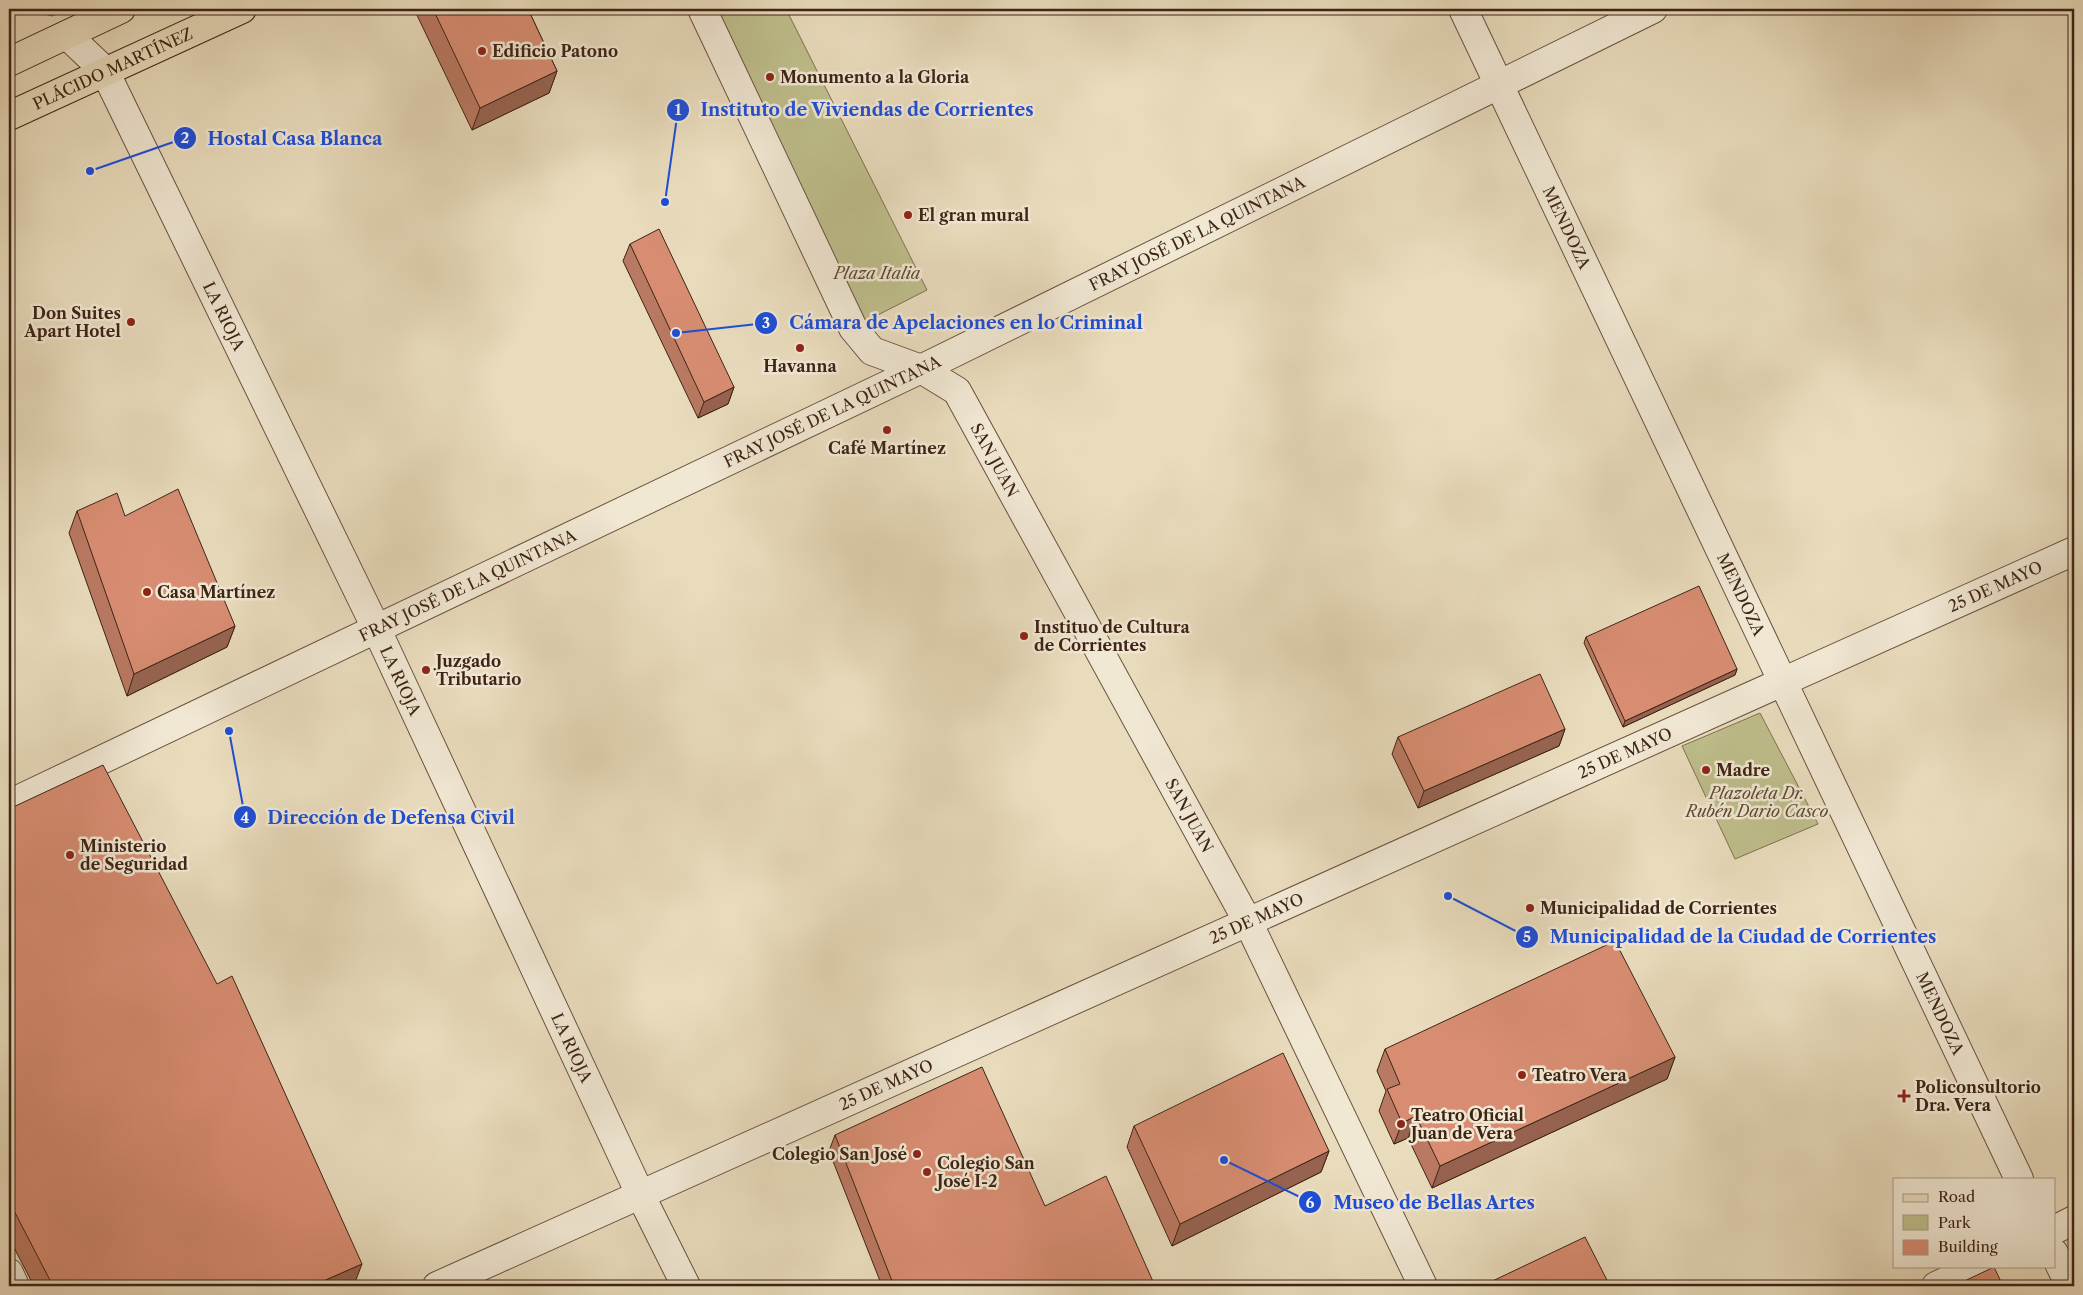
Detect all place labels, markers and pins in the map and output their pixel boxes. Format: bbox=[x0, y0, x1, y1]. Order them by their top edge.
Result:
place label: Edificio Patono bbox=[492, 41, 618, 61]
marker: Edificio Patono bbox=[476, 45, 488, 57]
place label: Monumento a la Gloria bbox=[780, 67, 970, 87]
marker: Monumento a la Gloria bbox=[764, 71, 776, 83]
callout: Instituto de Viviendas de Corrientes bbox=[665, 93, 1044, 126]
callout: Hostal Casa Blanca bbox=[173, 122, 393, 155]
place label: El gran mural bbox=[918, 205, 1030, 225]
marker: El gran mural bbox=[902, 209, 914, 221]
place label: Don Suites Apart Hotel bbox=[23, 303, 121, 341]
callout: Cámara de Apelaciones en lo Criminal bbox=[754, 306, 1153, 339]
marker: Don Suites Apart Hotel bbox=[125, 316, 137, 328]
marker: Havanna bbox=[794, 342, 806, 354]
place label: Havanna bbox=[763, 356, 837, 376]
marker: Café Martínez bbox=[881, 424, 893, 436]
place label: Café Martínez bbox=[828, 438, 946, 458]
place label: Casa Martínez bbox=[157, 582, 275, 602]
marker: Casa Martínez bbox=[141, 586, 153, 598]
place label: Instituo de Cultura de Corrientes bbox=[1034, 617, 1190, 655]
marker: Instituo de Cultura de Corrientes bbox=[1018, 630, 1030, 642]
place label: Juzgado Tributario bbox=[433, 651, 521, 689]
marker: Juzgado Tributario bbox=[420, 664, 432, 676]
place label: Madre bbox=[1716, 760, 1770, 780]
marker: Madre bbox=[1700, 764, 1712, 776]
callout: Dirección de Defensa Civil bbox=[232, 801, 525, 834]
place label: Ministerio de Seguridad bbox=[80, 836, 188, 874]
marker: Ministerio de Seguridad bbox=[64, 849, 76, 861]
place label: Municipalidad de Corrientes bbox=[1540, 898, 1777, 918]
marker: Municipalidad de Corrientes bbox=[1524, 902, 1536, 914]
callout: Municipalidad de la Ciudad de Corrientes bbox=[1514, 920, 1946, 953]
place label: Teatro Vera bbox=[1532, 1065, 1627, 1085]
marker: Teatro Vera bbox=[1516, 1069, 1528, 1081]
place label: Policonsultorio Dra. Vera bbox=[1915, 1077, 2041, 1115]
marker: Policonsultorio Dra. Vera bbox=[1897, 1089, 1911, 1103]
place label: Teatro Oficial Juan de Vera bbox=[1408, 1105, 1524, 1143]
marker: Teatro Oficial Juan de Vera bbox=[1395, 1118, 1407, 1130]
place label: Colegio San José bbox=[772, 1144, 907, 1164]
marker: Colegio San José bbox=[911, 1148, 923, 1160]
place label: Colegio San José I-2 bbox=[934, 1153, 1035, 1191]
marker: Colegio San José I-2 bbox=[921, 1166, 933, 1178]
callout: Museo de Bellas Artes bbox=[1298, 1186, 1545, 1219]

